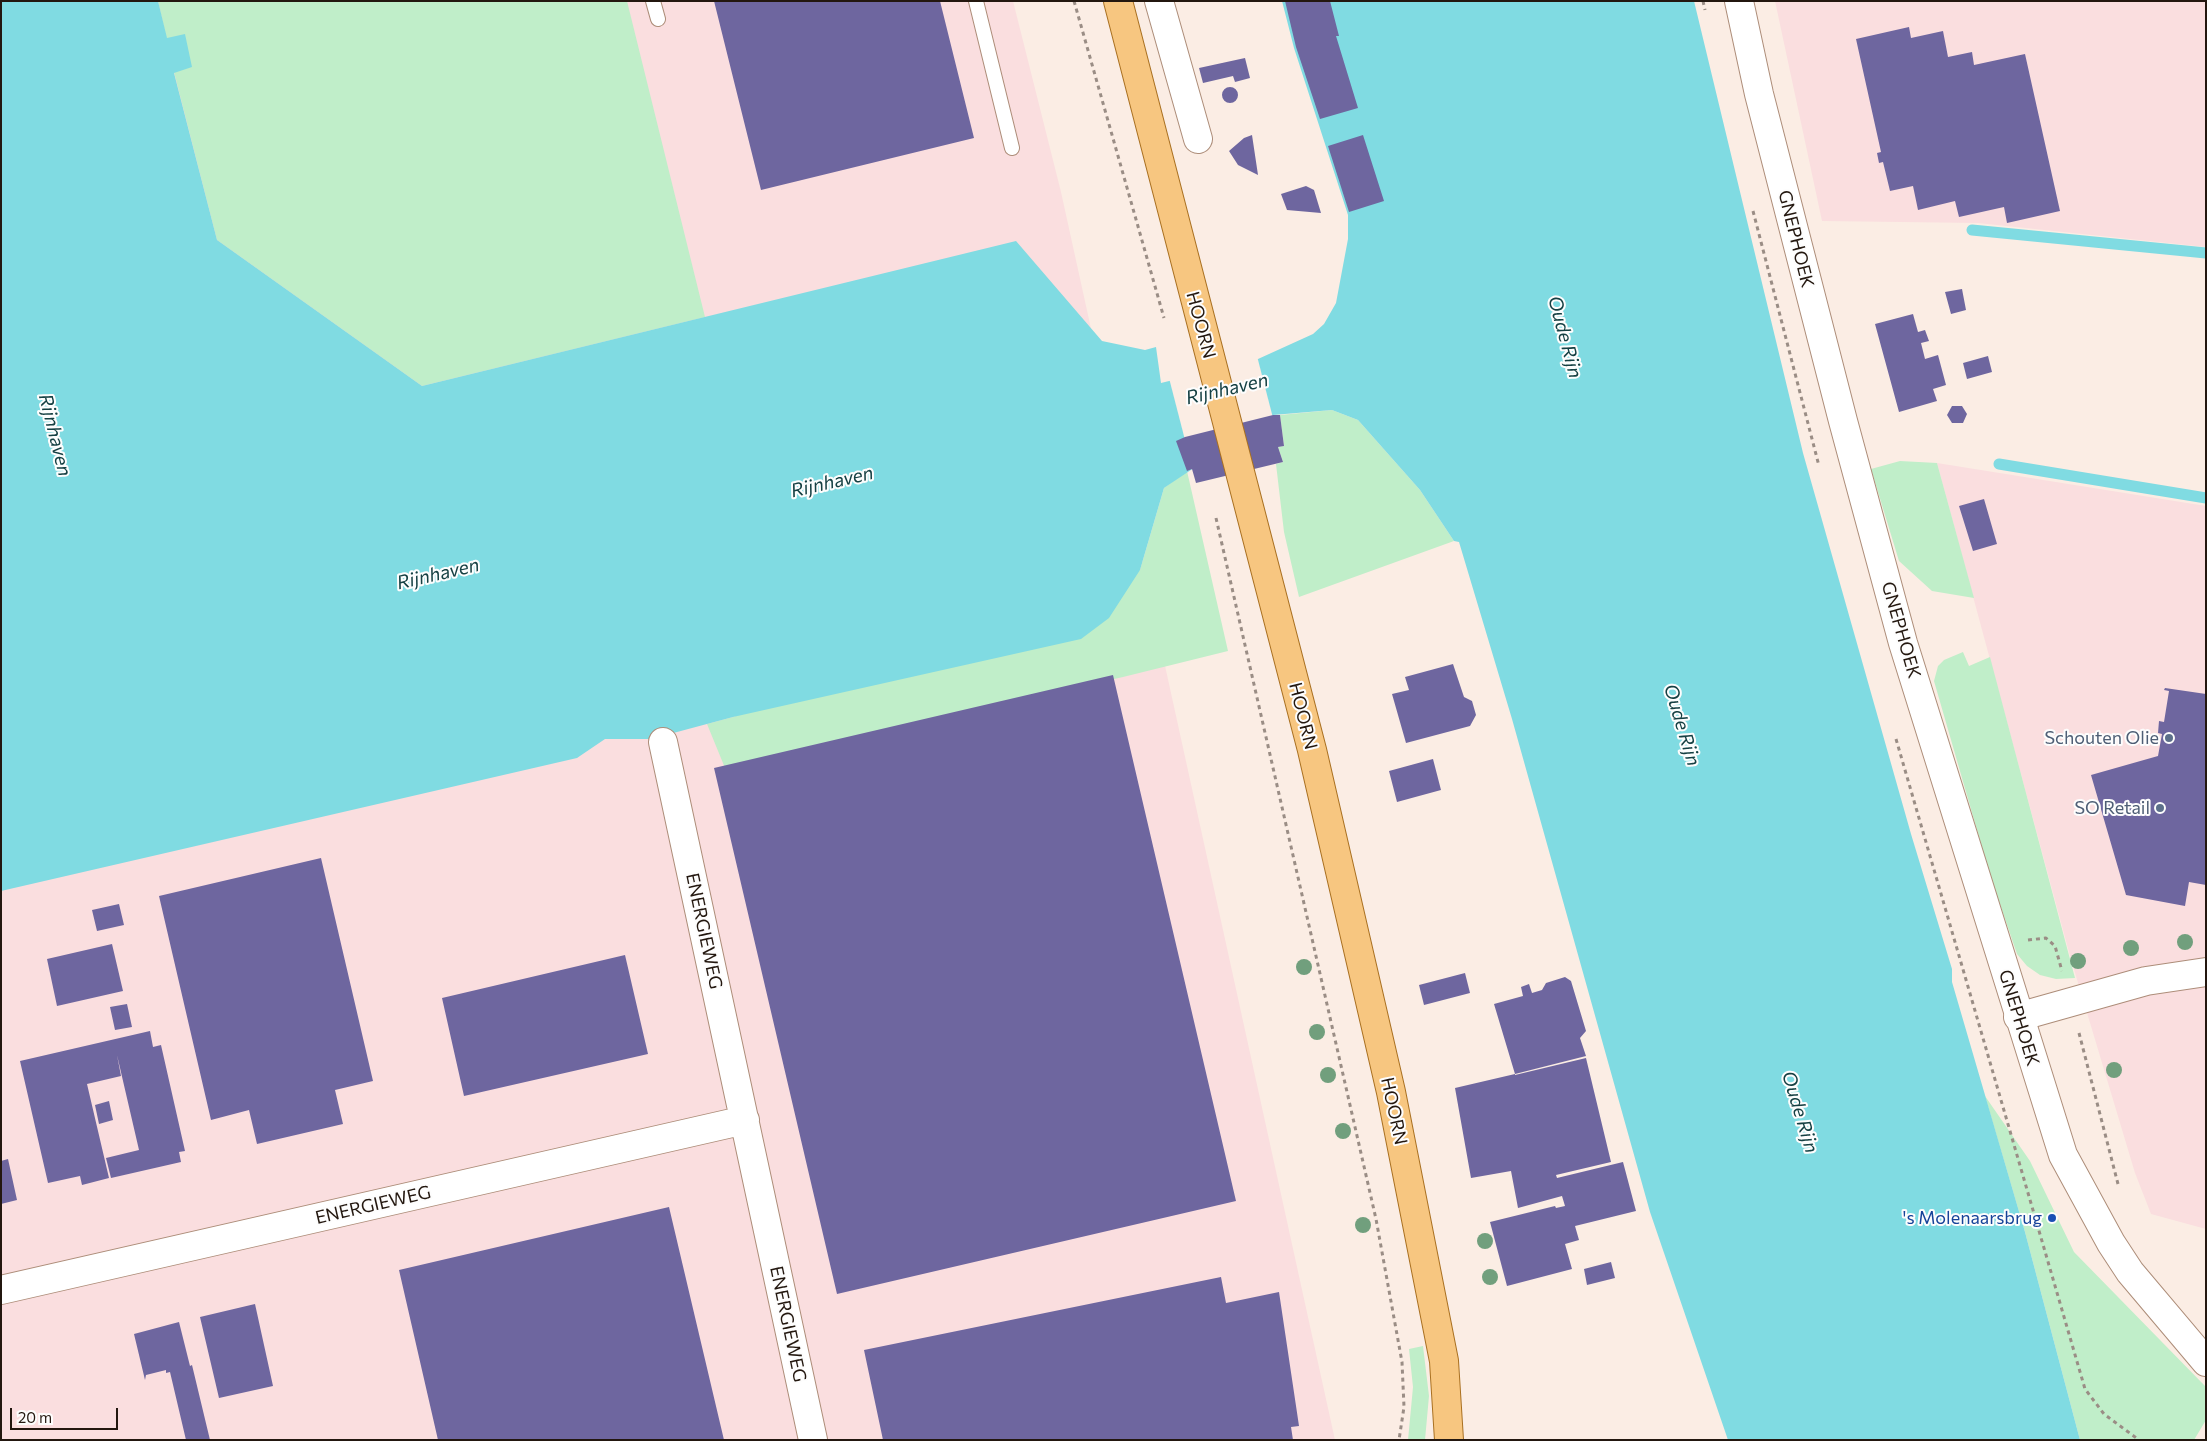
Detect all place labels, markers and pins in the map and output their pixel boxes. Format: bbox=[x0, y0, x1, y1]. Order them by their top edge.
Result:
place label: Schouten Olie bbox=[2045, 727, 2159, 749]
marker: Schouten Olie bbox=[2163, 732, 2175, 744]
place label: SO Retail bbox=[2074, 797, 2150, 819]
marker: SO Retail bbox=[2154, 802, 2166, 814]
place label: 's Molenaarsbrug bbox=[1903, 1207, 2042, 1229]
marker: 's Molenaarsbrug bbox=[2046, 1212, 2058, 1224]

